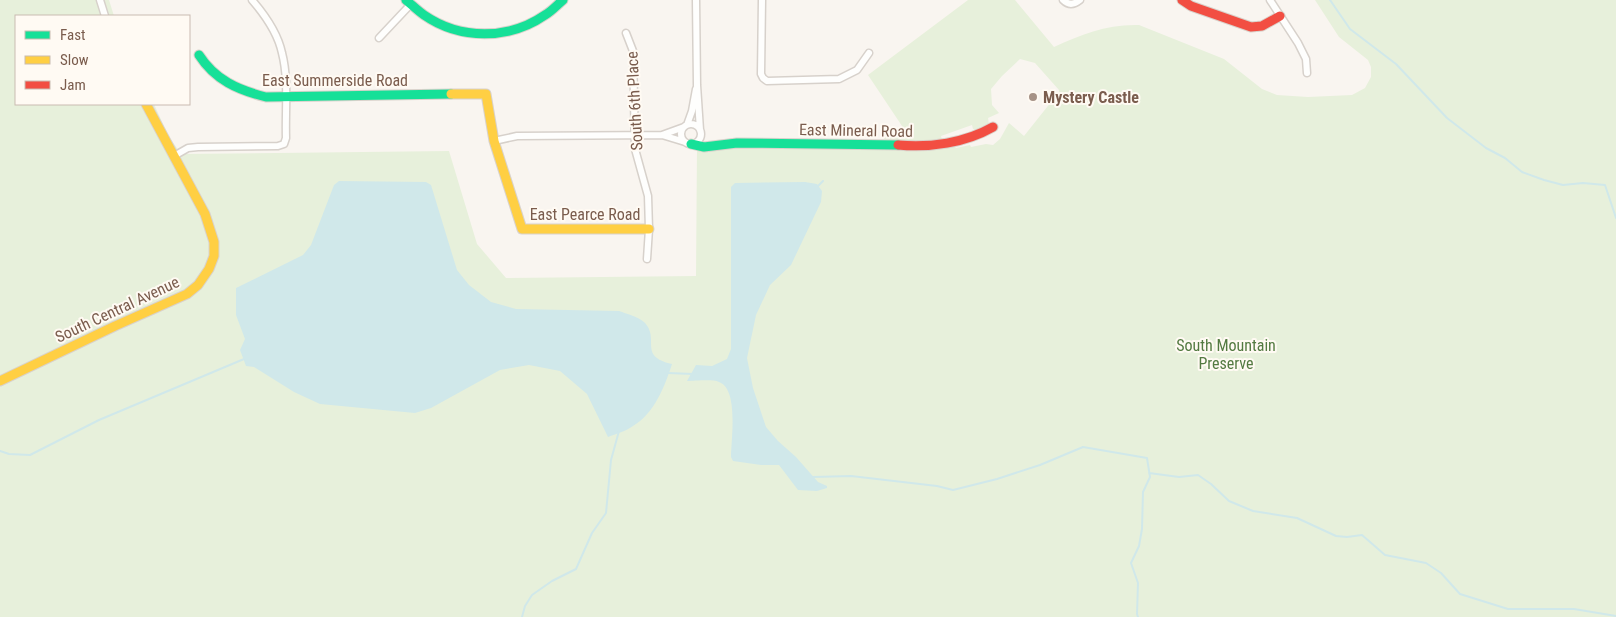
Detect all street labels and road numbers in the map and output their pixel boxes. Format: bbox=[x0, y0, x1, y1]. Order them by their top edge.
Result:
street label: South 6th Place bbox=[622, 51, 647, 151]
street label: East Summerside Road bbox=[262, 71, 408, 90]
street label: East Mineral Road bbox=[799, 120, 913, 141]
street label: East Pearce Road bbox=[530, 205, 640, 224]
street label: South Central Avenue bbox=[52, 272, 182, 347]

